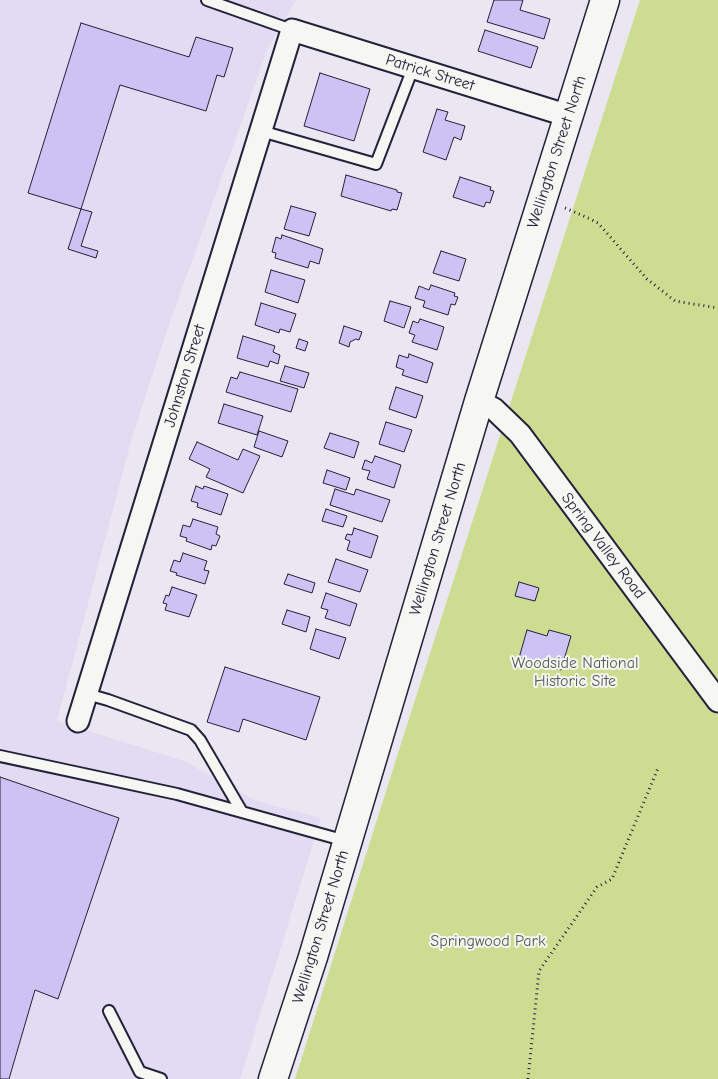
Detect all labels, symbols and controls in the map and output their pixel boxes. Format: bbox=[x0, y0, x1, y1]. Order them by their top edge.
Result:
street label: Patrick Street bbox=[383, 50, 477, 96]
street label: Wellington Street North bbox=[523, 73, 591, 231]
street label: Johnston Street bbox=[160, 322, 210, 430]
street label: Wellington Street North bbox=[406, 460, 470, 618]
street label: Spring Valley Road bbox=[557, 489, 649, 603]
park label: Woodside National Historic Site bbox=[512, 653, 638, 691]
street label: Wellington Street North bbox=[289, 848, 353, 1006]
park label: Springwood Park bbox=[430, 931, 546, 951]

